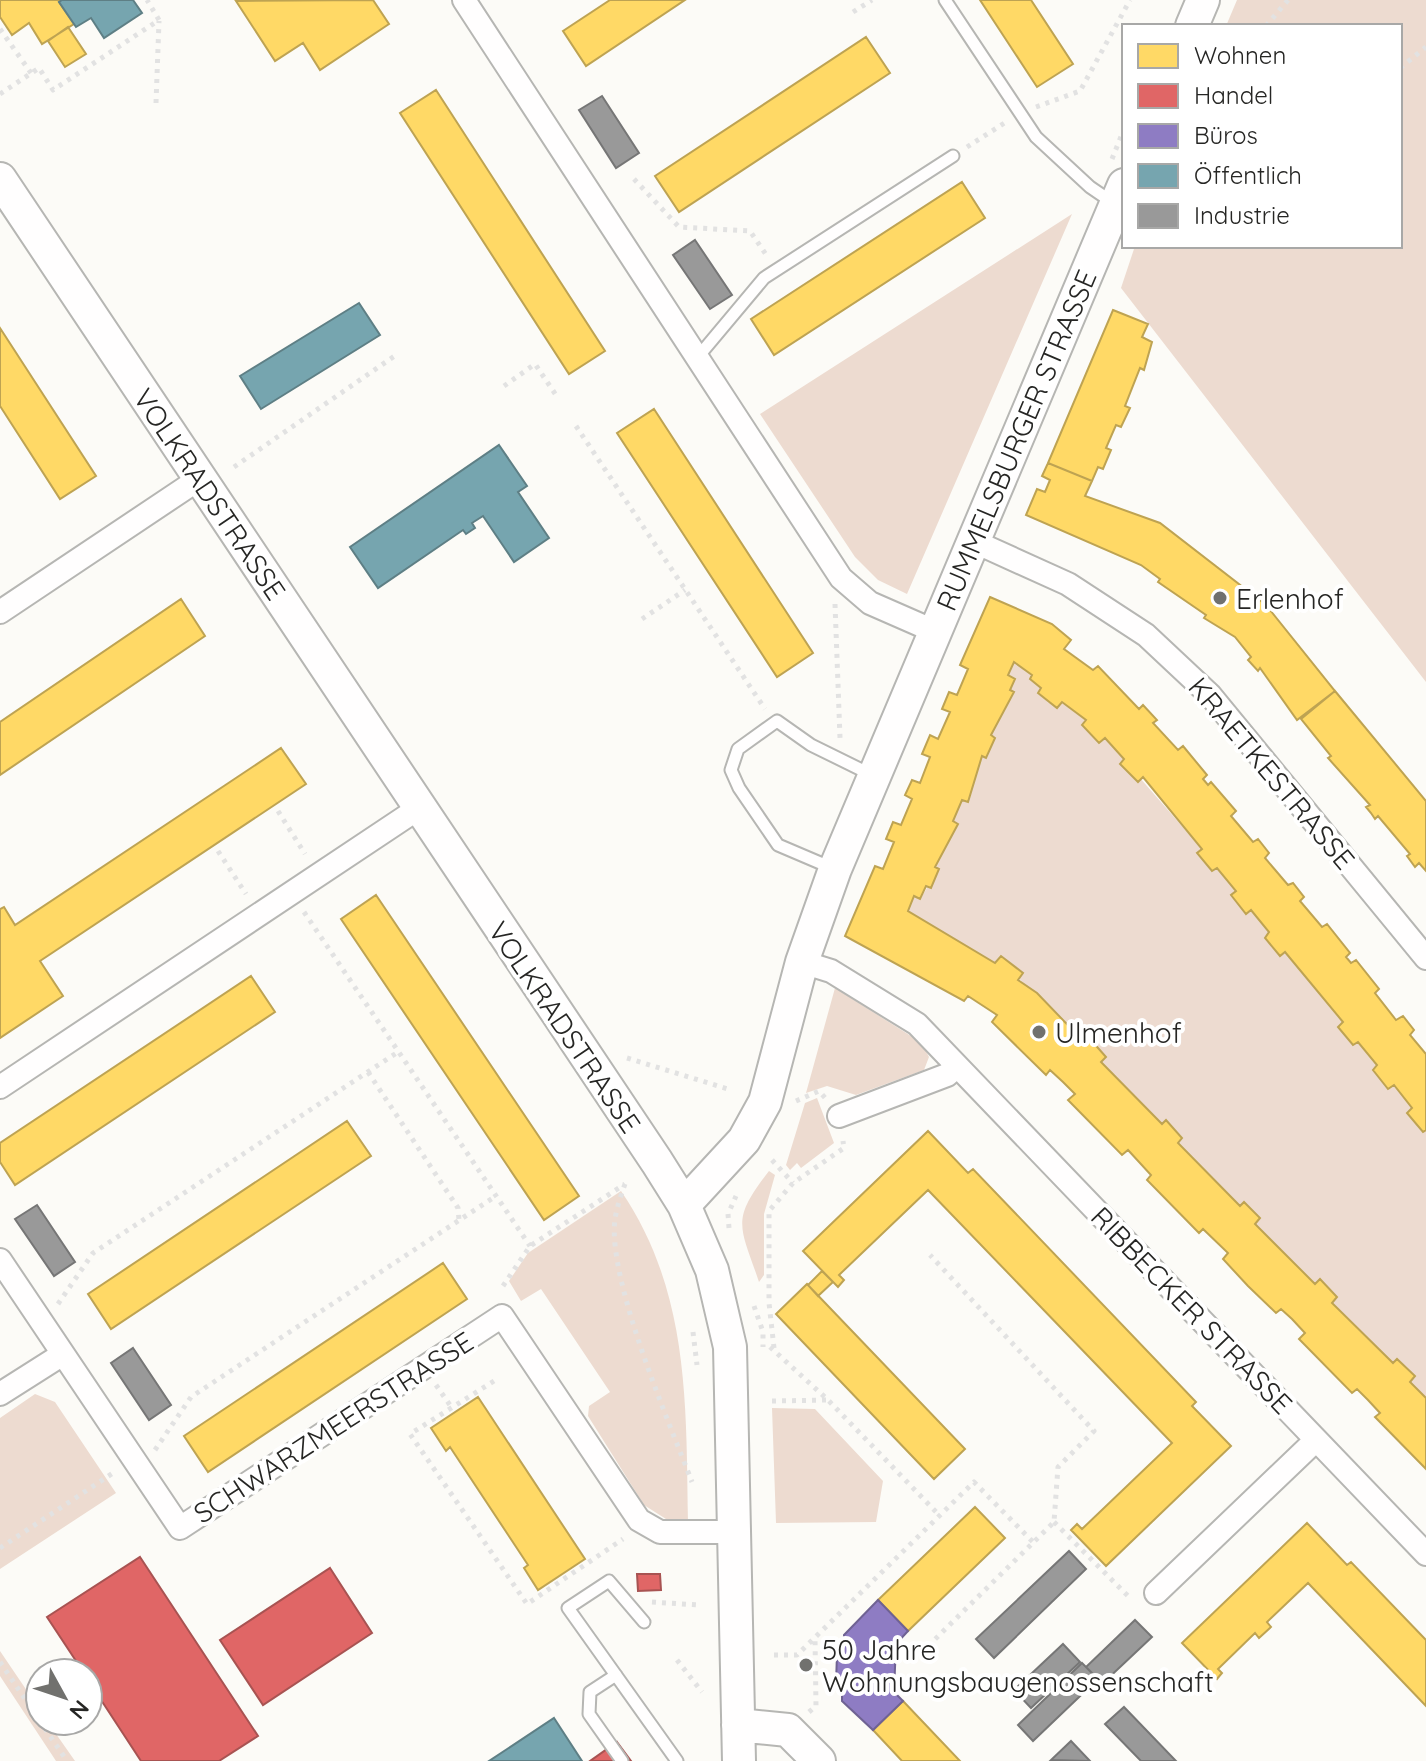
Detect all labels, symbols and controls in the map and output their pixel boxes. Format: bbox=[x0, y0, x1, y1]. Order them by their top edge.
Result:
legend bbox=[1122, 24, 1402, 248]
text: Wohnen bbox=[1194, 40, 1286, 70]
text: Handel bbox=[1194, 80, 1273, 110]
text: Büros bbox=[1194, 120, 1258, 150]
text: Öffentlich bbox=[1194, 160, 1302, 190]
text: Industrie bbox=[1194, 200, 1290, 230]
street label: RUMMELSBURGER STRASSE bbox=[928, 264, 1104, 616]
street label: VOLKRADSTRASSE bbox=[126, 382, 294, 606]
place label: Erlenhof bbox=[1236, 581, 1344, 616]
marker: Erlenhof bbox=[1211, 589, 1229, 607]
street label: KRAETKESTRASSE bbox=[1181, 670, 1363, 876]
street label: VOLKRADSTRASSE bbox=[481, 915, 649, 1139]
place label: Ulmenhof bbox=[1055, 1015, 1182, 1050]
marker: Ulmenhof bbox=[1030, 1023, 1048, 1041]
street label: RIBBECKER STRASSE bbox=[1084, 1199, 1300, 1421]
street label: SCHWARZMEERSTRASSE bbox=[187, 1324, 479, 1530]
place label: 50 Jahre Wohnungsbaugenossenschaft bbox=[822, 1632, 1214, 1699]
marker: 50 Jahre Wohnungsbaugenossenschaft bbox=[797, 1656, 815, 1674]
north arrow bbox=[24, 1657, 104, 1737]
text: N bbox=[63, 1695, 95, 1725]

